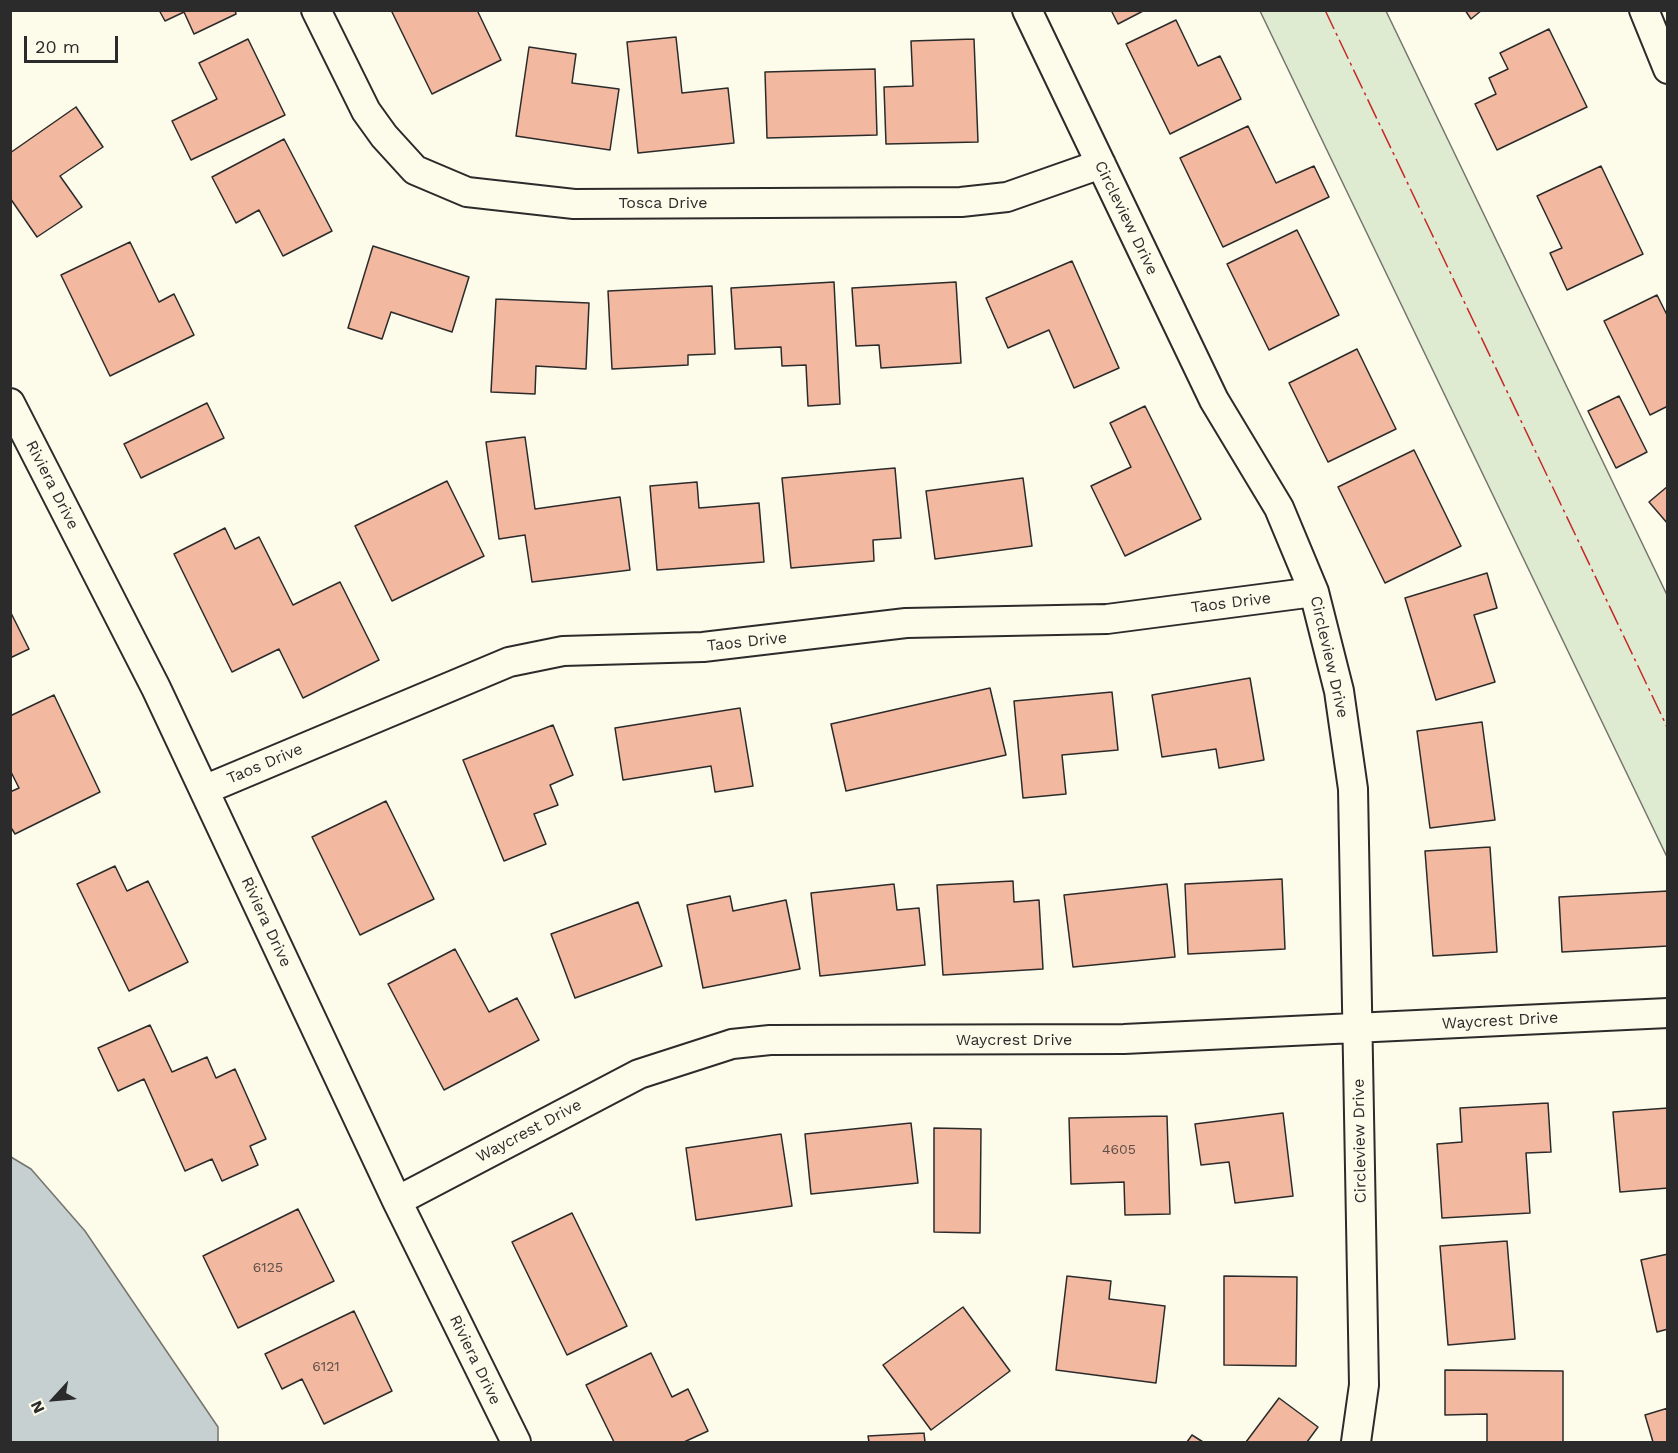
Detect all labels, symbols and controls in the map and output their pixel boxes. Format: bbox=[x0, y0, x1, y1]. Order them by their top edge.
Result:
scale bar bbox=[27, 24, 122, 62]
text: 20 m bbox=[35, 36, 80, 57]
street label: Circleview Drive bbox=[1090, 158, 1162, 278]
street label: Tosca Drive bbox=[618, 193, 708, 213]
street label: Riviera Drive bbox=[21, 437, 83, 533]
street label: Taos Drive bbox=[1190, 589, 1272, 617]
street label: Circleview Drive bbox=[1306, 594, 1352, 720]
street label: Taos Drive bbox=[706, 628, 788, 656]
street label: Taos Drive bbox=[224, 739, 306, 789]
street label: Riviera Drive bbox=[237, 874, 295, 970]
street label: Waycrest Drive bbox=[1441, 1008, 1559, 1034]
street label: Waycrest Drive bbox=[956, 1030, 1072, 1050]
street label: Circleview Drive bbox=[1349, 1079, 1371, 1203]
street label: Waycrest Drive bbox=[473, 1095, 585, 1167]
house number: 4605 bbox=[1102, 1142, 1136, 1158]
house number: 6125 bbox=[253, 1260, 283, 1276]
street label: Riviera Drive bbox=[445, 1312, 505, 1408]
house number: 6121 bbox=[312, 1359, 340, 1375]
north arrow bbox=[24, 1369, 84, 1429]
text: N bbox=[26, 1398, 49, 1417]

